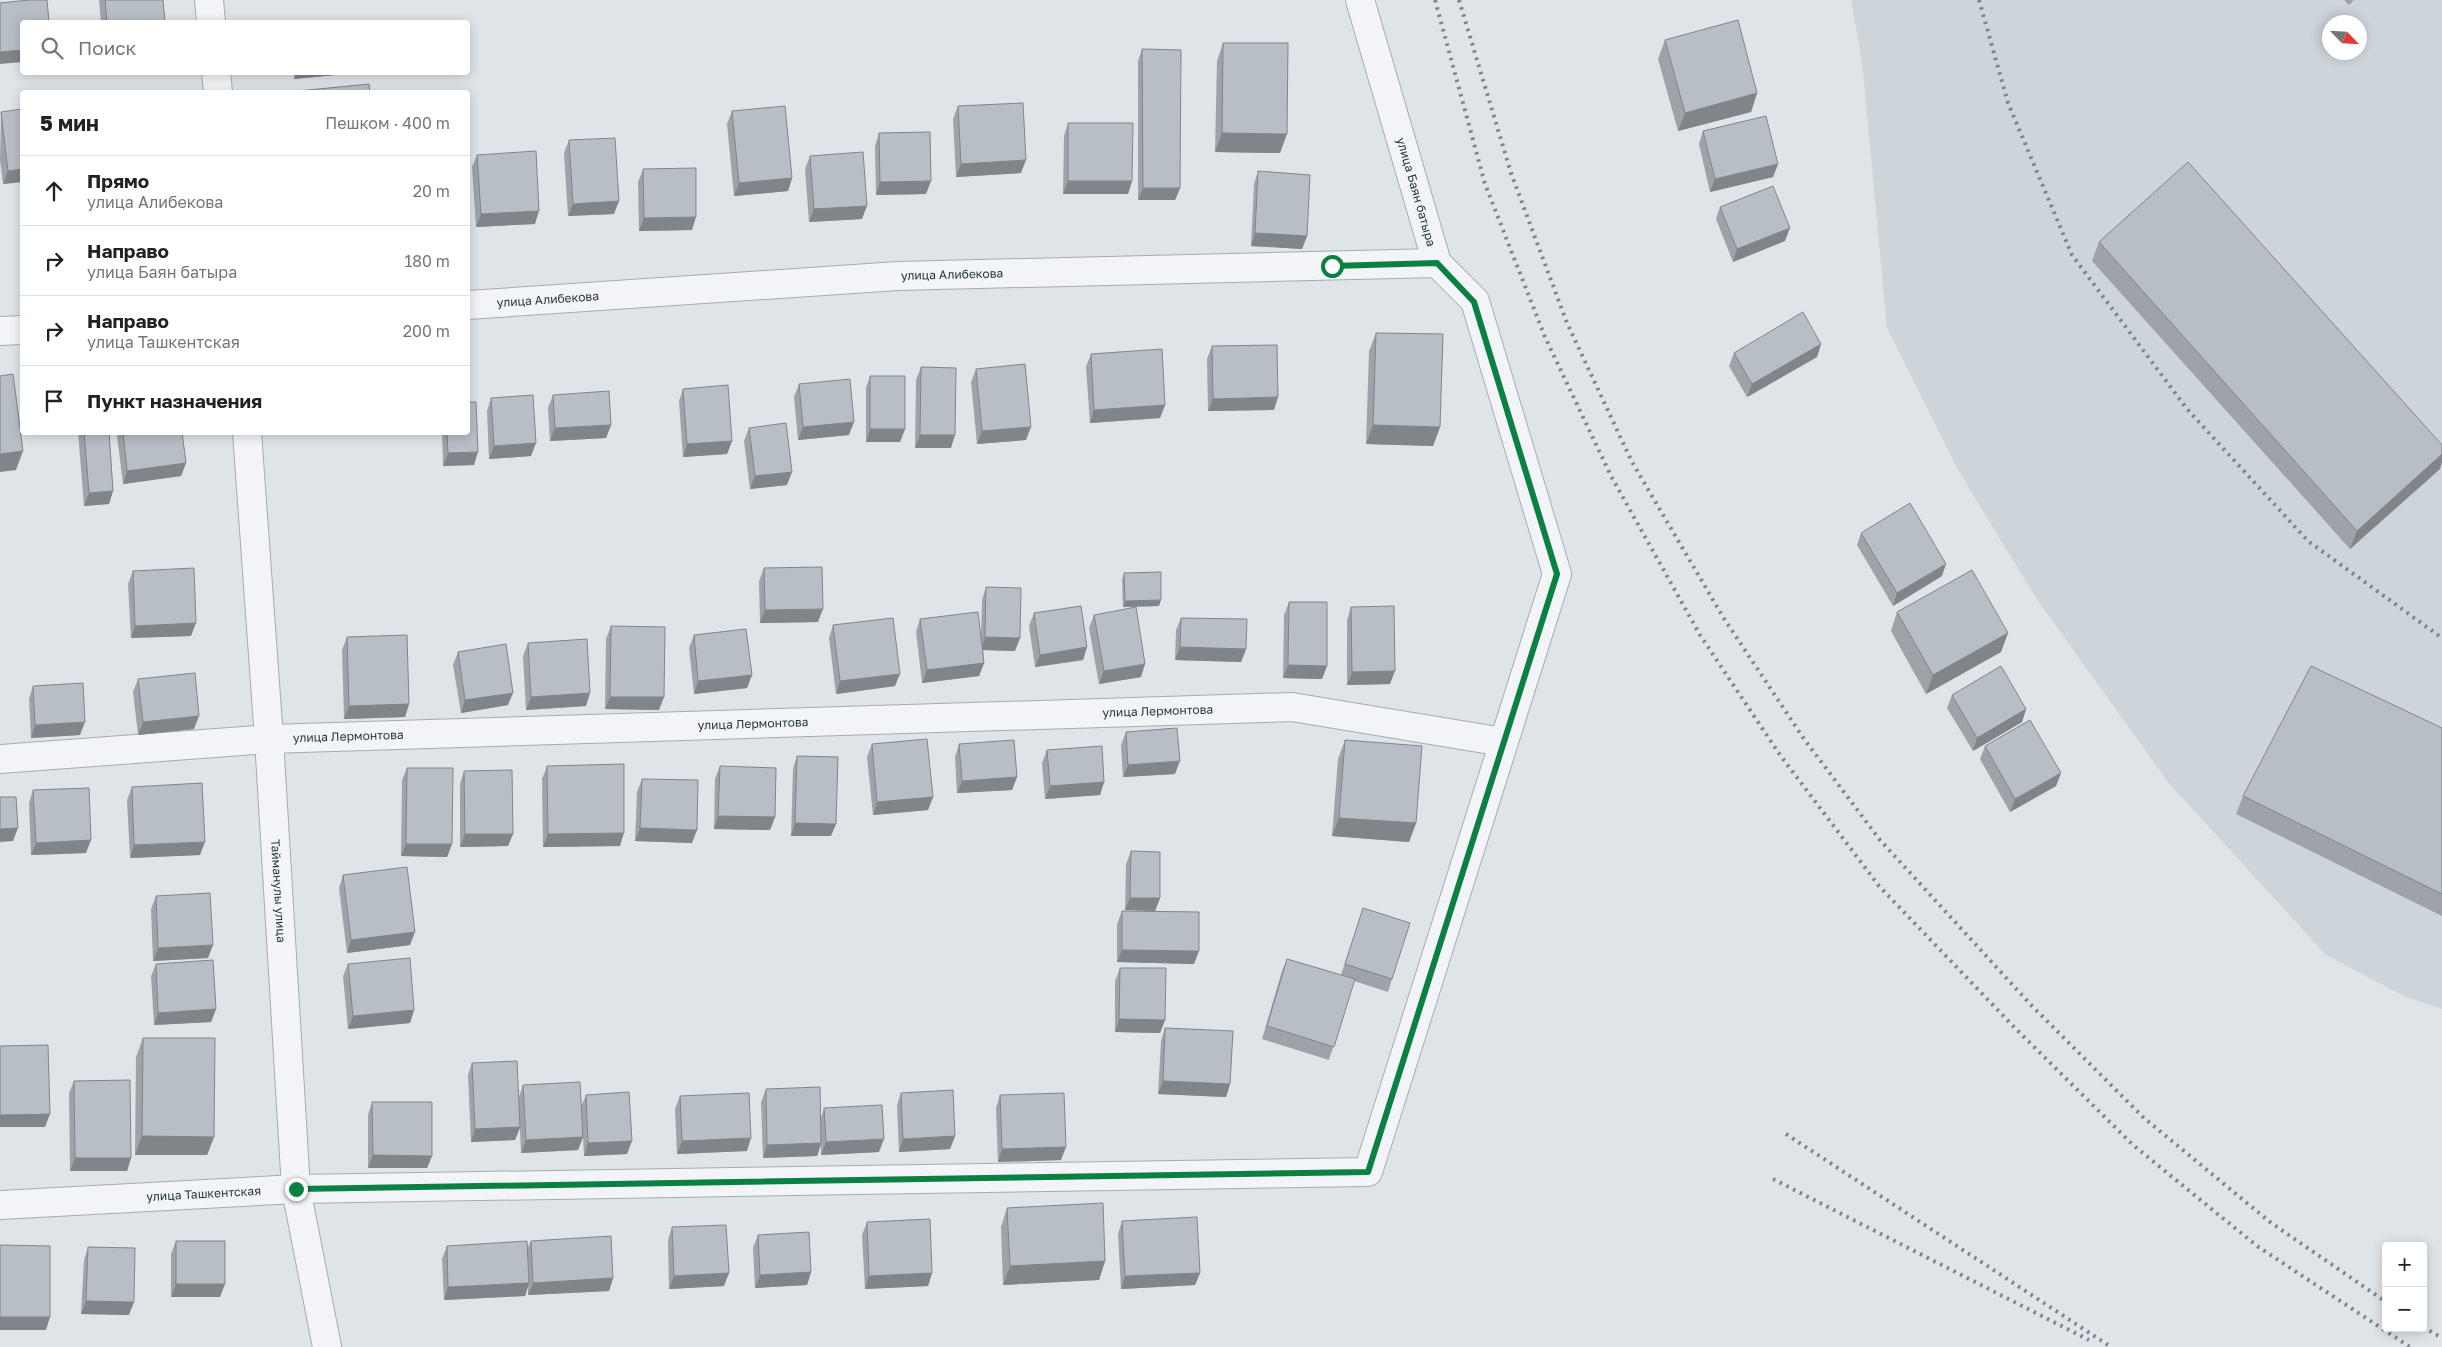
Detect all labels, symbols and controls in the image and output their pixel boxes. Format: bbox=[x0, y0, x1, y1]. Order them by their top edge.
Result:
north arrow bbox=[2322, 15, 2367, 60]
search box bbox=[20, 20, 470, 75]
icon: search bbox=[38, 34, 66, 62]
text: Поиск bbox=[78, 36, 137, 59]
text: 5 мин bbox=[40, 110, 99, 136]
text: Пешком · 400 m bbox=[325, 113, 450, 133]
street label: улица Баян батыра bbox=[1394, 136, 1439, 248]
text: Прямо bbox=[87, 169, 149, 192]
icon: ahead bbox=[40, 177, 68, 205]
text: 20 m bbox=[413, 181, 450, 201]
text: улица Алибекова bbox=[87, 192, 223, 212]
text: Направо bbox=[87, 239, 169, 262]
icon: right bbox=[40, 247, 68, 275]
text: 180 m bbox=[404, 251, 450, 271]
route start bbox=[1321, 255, 1344, 278]
text: улица Баян батыра bbox=[87, 262, 237, 282]
street label: улица Алибекова bbox=[901, 265, 1003, 283]
street label: улица Алибекова bbox=[496, 288, 599, 310]
text: Направо bbox=[87, 309, 169, 332]
icon: right bbox=[40, 317, 68, 345]
text: 200 m bbox=[403, 321, 450, 341]
text: улица Ташкентская bbox=[87, 332, 240, 352]
icon: arrive bbox=[40, 387, 68, 415]
text: Пункт назначения bbox=[87, 389, 262, 412]
street label: улица Лермонтова bbox=[1102, 701, 1213, 720]
street label: улица Лермонтова bbox=[697, 714, 809, 733]
street label: улица Лермонтова bbox=[293, 727, 404, 745]
street label: Тайманулы улица bbox=[268, 839, 289, 943]
route end bbox=[285, 1178, 308, 1201]
street label: улица Ташкентская bbox=[146, 1183, 261, 1204]
map controls bbox=[2382, 1242, 2427, 1332]
button: + bbox=[2382, 1242, 2427, 1287]
button: − bbox=[2382, 1287, 2427, 1332]

